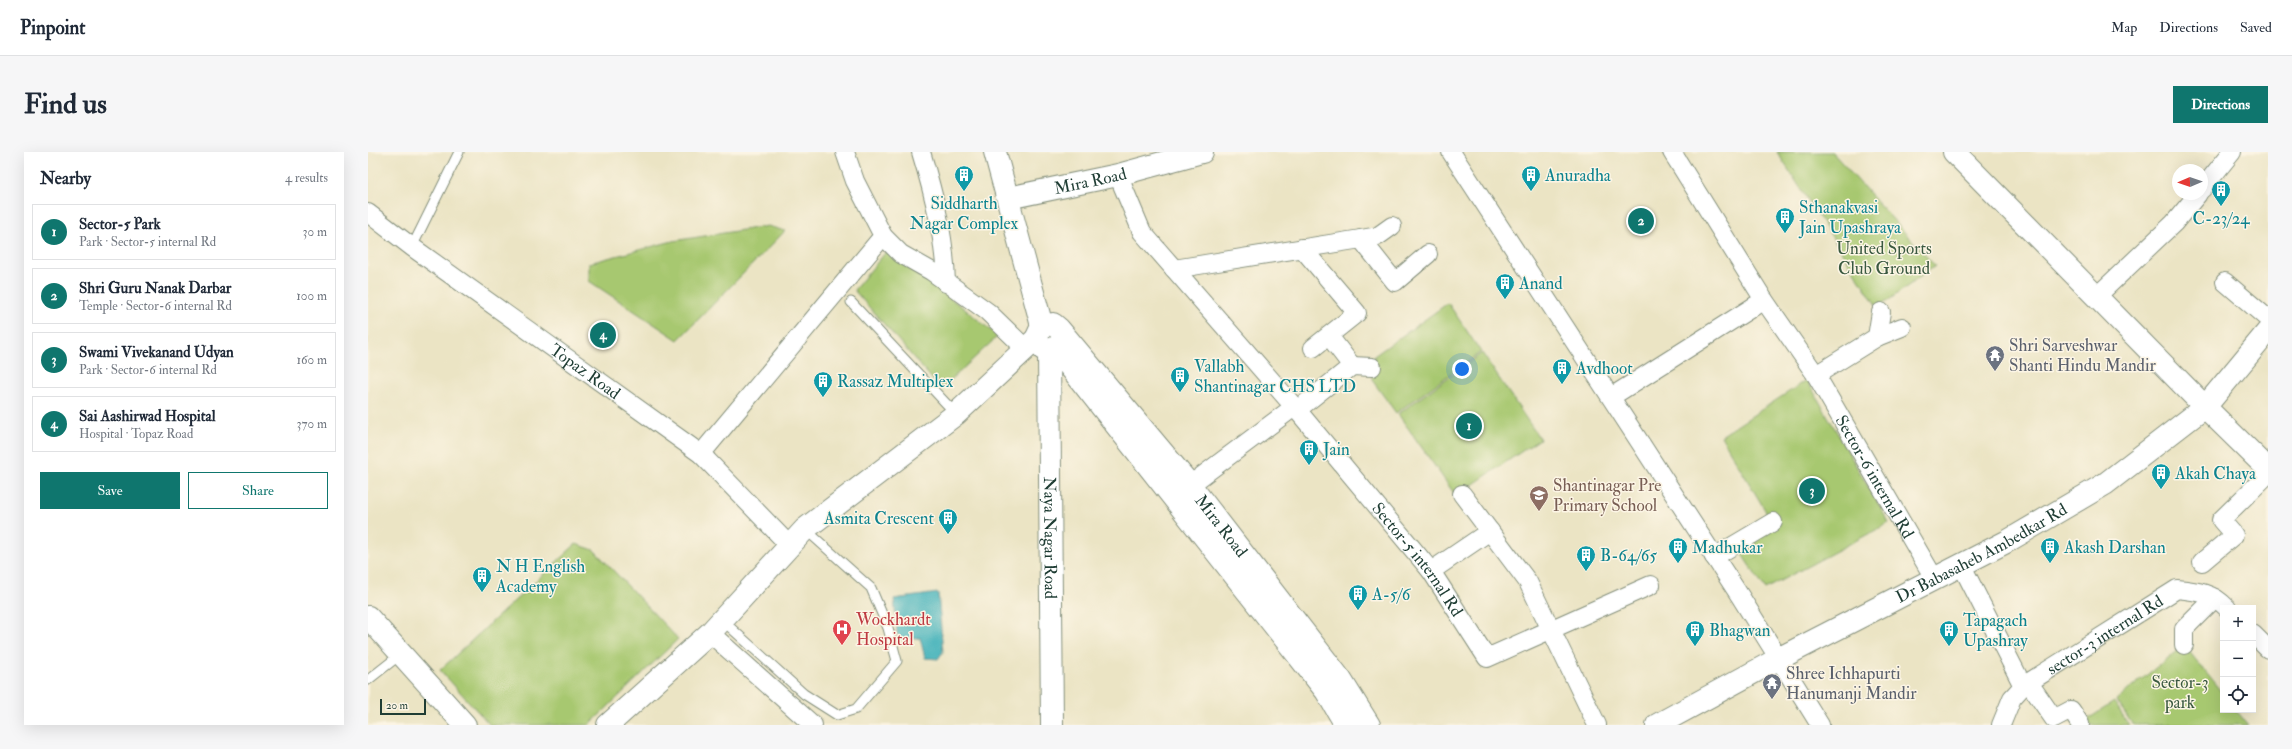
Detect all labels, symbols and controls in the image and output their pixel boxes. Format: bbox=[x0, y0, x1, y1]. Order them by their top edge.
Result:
text: Pinpoint bbox=[20, 16, 85, 40]
text: Map bbox=[2111, 19, 2137, 36]
text: Directions bbox=[2159, 19, 2218, 36]
text: Saved bbox=[2240, 19, 2272, 36]
button: Directions bbox=[2173, 86, 2268, 123]
text: Find us bbox=[24, 87, 107, 122]
street label: Mira Road bbox=[1052, 163, 1130, 199]
building icon: Siddharth Nagar Complex bbox=[953, 164, 975, 192]
building icon: Anuradha bbox=[1520, 164, 1542, 192]
north arrow bbox=[2172, 164, 2208, 200]
place label: Anuradha bbox=[1544, 165, 1612, 186]
text: Nearby bbox=[40, 168, 91, 189]
text: 4 results bbox=[285, 170, 328, 186]
building icon: C-23/24 bbox=[2210, 179, 2232, 207]
place label: Siddharth Nagar Complex bbox=[910, 193, 1019, 235]
place label: Sthanakvasi Jain Upashraya bbox=[1798, 197, 1902, 239]
pin: 2 bbox=[1628, 206, 1654, 236]
building icon: Sthanakvasi Jain Upashraya bbox=[1774, 206, 1796, 234]
place label: C-23/24 bbox=[2193, 208, 2250, 229]
text: Sector-5 Park bbox=[79, 215, 161, 234]
text: 1 bbox=[52, 224, 56, 240]
text: 30 m bbox=[303, 224, 327, 240]
text: Park · Sector-5 internal Rd bbox=[79, 234, 216, 250]
park label: United Sports Club Ground bbox=[1836, 238, 1932, 279]
building icon: Anand bbox=[1494, 272, 1516, 300]
place label: Anand bbox=[1518, 273, 1563, 294]
text: Shri Guru Nanak Darbar bbox=[79, 279, 231, 298]
text: 2 bbox=[51, 288, 57, 304]
text: 100 m bbox=[296, 288, 327, 304]
text: Temple · Sector-6 internal Rd bbox=[79, 298, 232, 314]
pin: 4 bbox=[590, 320, 616, 350]
place label: Shri Sarveshwar Shanti Hindu Mandir bbox=[2009, 335, 2156, 376]
street label: Topaz Road bbox=[546, 339, 625, 404]
text: Swami Vivekanand Udyan bbox=[79, 343, 234, 362]
temple icon: Shri Sarveshwar Shanti Hindu Mandir bbox=[1984, 344, 2006, 372]
text: 3 bbox=[52, 352, 57, 368]
text: 160 m bbox=[296, 352, 327, 368]
place label: Vallabh Shantinagar CHS LTD bbox=[1194, 356, 1356, 397]
building icon: Avdhoot bbox=[1551, 357, 1573, 385]
place label: Avdhoot bbox=[1575, 358, 1633, 379]
your location bbox=[1452, 359, 1472, 379]
text: Park · Sector-6 internal Rd bbox=[79, 362, 217, 378]
building icon: Vallabh Shantinagar CHS LTD bbox=[1169, 365, 1191, 393]
building icon: Rassaz Multiplex bbox=[812, 370, 834, 398]
place label: Rassaz Multiplex bbox=[837, 371, 954, 393]
text: Sai Aashirwad Hospital bbox=[79, 407, 216, 426]
pin: 1 bbox=[1456, 411, 1482, 441]
street label: Sector-6 internal Rd bbox=[1831, 411, 1919, 543]
text: 4 bbox=[50, 416, 58, 432]
text: 370 m bbox=[297, 416, 327, 432]
text: Hospital · Topaz Road bbox=[79, 426, 193, 442]
building icon: Jain bbox=[1298, 438, 1320, 466]
place label: Jain bbox=[1322, 439, 1350, 461]
building icon: Akah Chaya bbox=[2150, 462, 2172, 490]
place label: Akah Chaya bbox=[2174, 463, 2257, 485]
button: Save bbox=[40, 472, 180, 509]
button: Share bbox=[188, 472, 328, 509]
place label: Shantinagar Pre Primary School bbox=[1553, 475, 1661, 517]
pin: 3 bbox=[1799, 476, 1825, 506]
street label: Naya Nagar Road bbox=[1038, 477, 1061, 600]
school or university icon: Shantinagar Pre Primary School bbox=[1528, 484, 1550, 512]
street label: Mira Road bbox=[1190, 491, 1252, 562]
street label: Sector-5 internal Rd bbox=[1367, 498, 1468, 621]
street label: Dr Babasaheb Ambedkar Rd bbox=[1892, 498, 2071, 608]
building icon: Asmita Crescent bbox=[937, 507, 959, 535]
place label: Asmita Crescent bbox=[823, 508, 934, 529]
building icon: Madhukar bbox=[1667, 536, 1689, 564]
building icon: Akash Darshan bbox=[2039, 536, 2061, 564]
place label: Madhukar bbox=[1692, 537, 1763, 558]
place label: Akash Darshan bbox=[2063, 537, 2166, 558]
building icon: B-64/65 bbox=[1575, 544, 1597, 572]
place label: B-64/65 bbox=[1600, 545, 1657, 566]
place label: N H English Academy bbox=[495, 556, 585, 598]
building icon: N H English Academy bbox=[471, 565, 493, 593]
building icon: A-5/6 bbox=[1347, 583, 1369, 611]
place label: A-5/6 bbox=[1371, 584, 1412, 605]
street label: sector-3 internal Rd bbox=[2043, 590, 2168, 679]
map controls bbox=[2220, 605, 2256, 713]
button: + bbox=[2220, 605, 2256, 641]
place label: Wockhardt Hospital bbox=[855, 609, 931, 651]
place label: Tapagach Upashray bbox=[1963, 610, 2028, 652]
hospital icon: Wockhardt Hospital bbox=[831, 618, 853, 646]
building icon: Bhagwan bbox=[1684, 619, 1706, 647]
building icon: Tapagach Upashray bbox=[1938, 619, 1960, 647]
place label: Bhagwan bbox=[1709, 620, 1771, 641]
button: − bbox=[2220, 641, 2256, 677]
place label: Shree Ichhapurti Hanumanji Mandir bbox=[1786, 663, 1917, 704]
temple icon: Shree Ichhapurti Hanumanji Mandir bbox=[1761, 672, 1783, 700]
park label: Sector-3 park bbox=[2151, 672, 2209, 714]
button: locate bbox=[2220, 677, 2256, 713]
scale bar bbox=[380, 697, 426, 716]
text: 20 m bbox=[386, 699, 408, 712]

